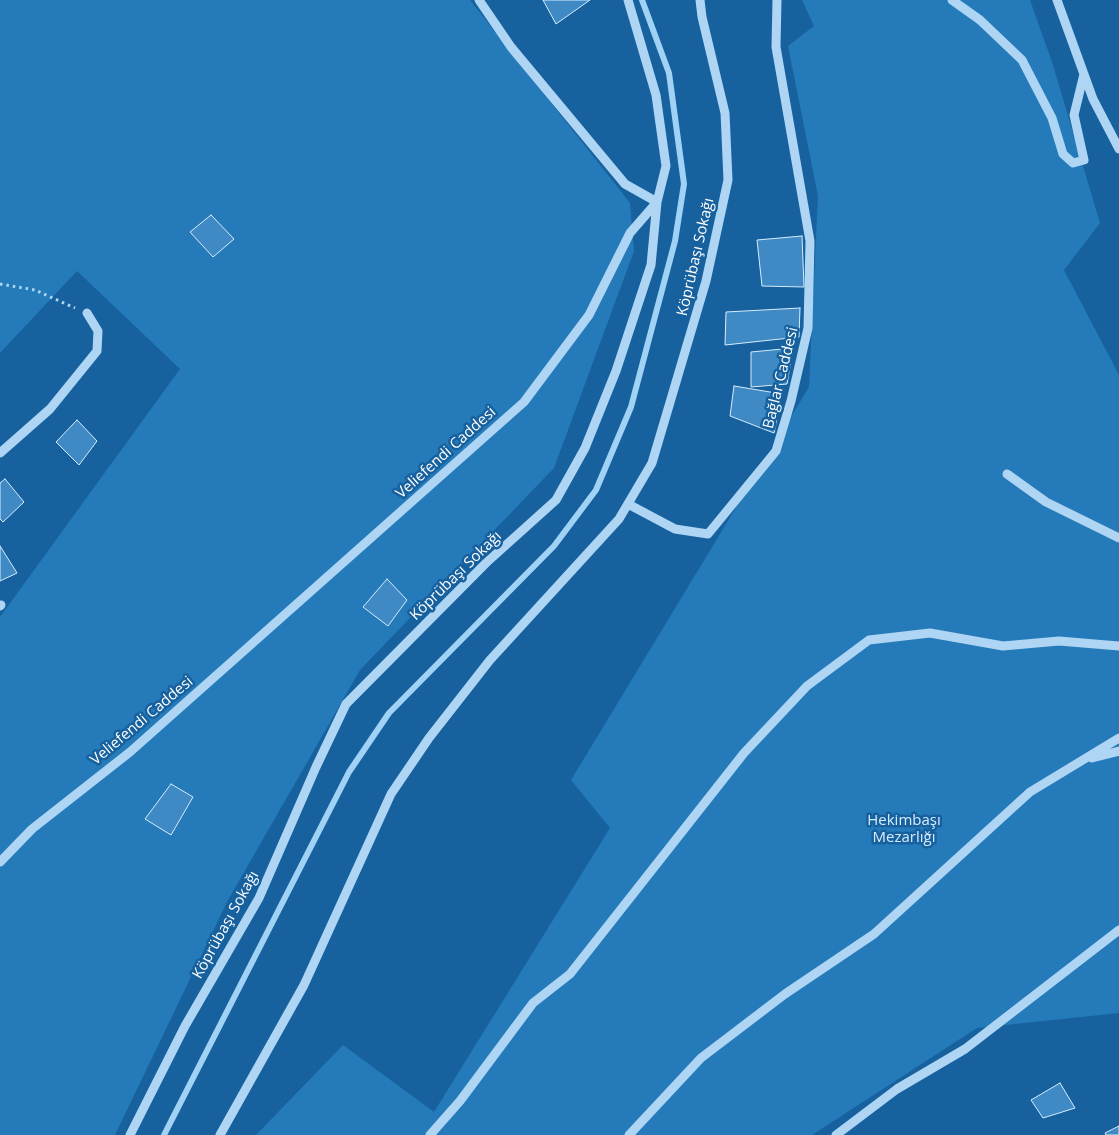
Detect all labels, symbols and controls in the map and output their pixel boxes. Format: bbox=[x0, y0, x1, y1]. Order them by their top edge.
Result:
street label: Köprübaşı Sokağı bbox=[674, 196, 718, 318]
street label: Bağlar Caddesi bbox=[760, 325, 802, 431]
street label: Veliefendi Caddesi bbox=[392, 403, 500, 503]
street label: Köprübaşı Sokağı bbox=[406, 528, 506, 624]
street label: Veliefendi Caddesi bbox=[87, 673, 197, 769]
park label: Hekimbaşı Mezarlığı bbox=[867, 812, 941, 847]
street label: Köprübaşı Sokağı bbox=[189, 868, 263, 982]

